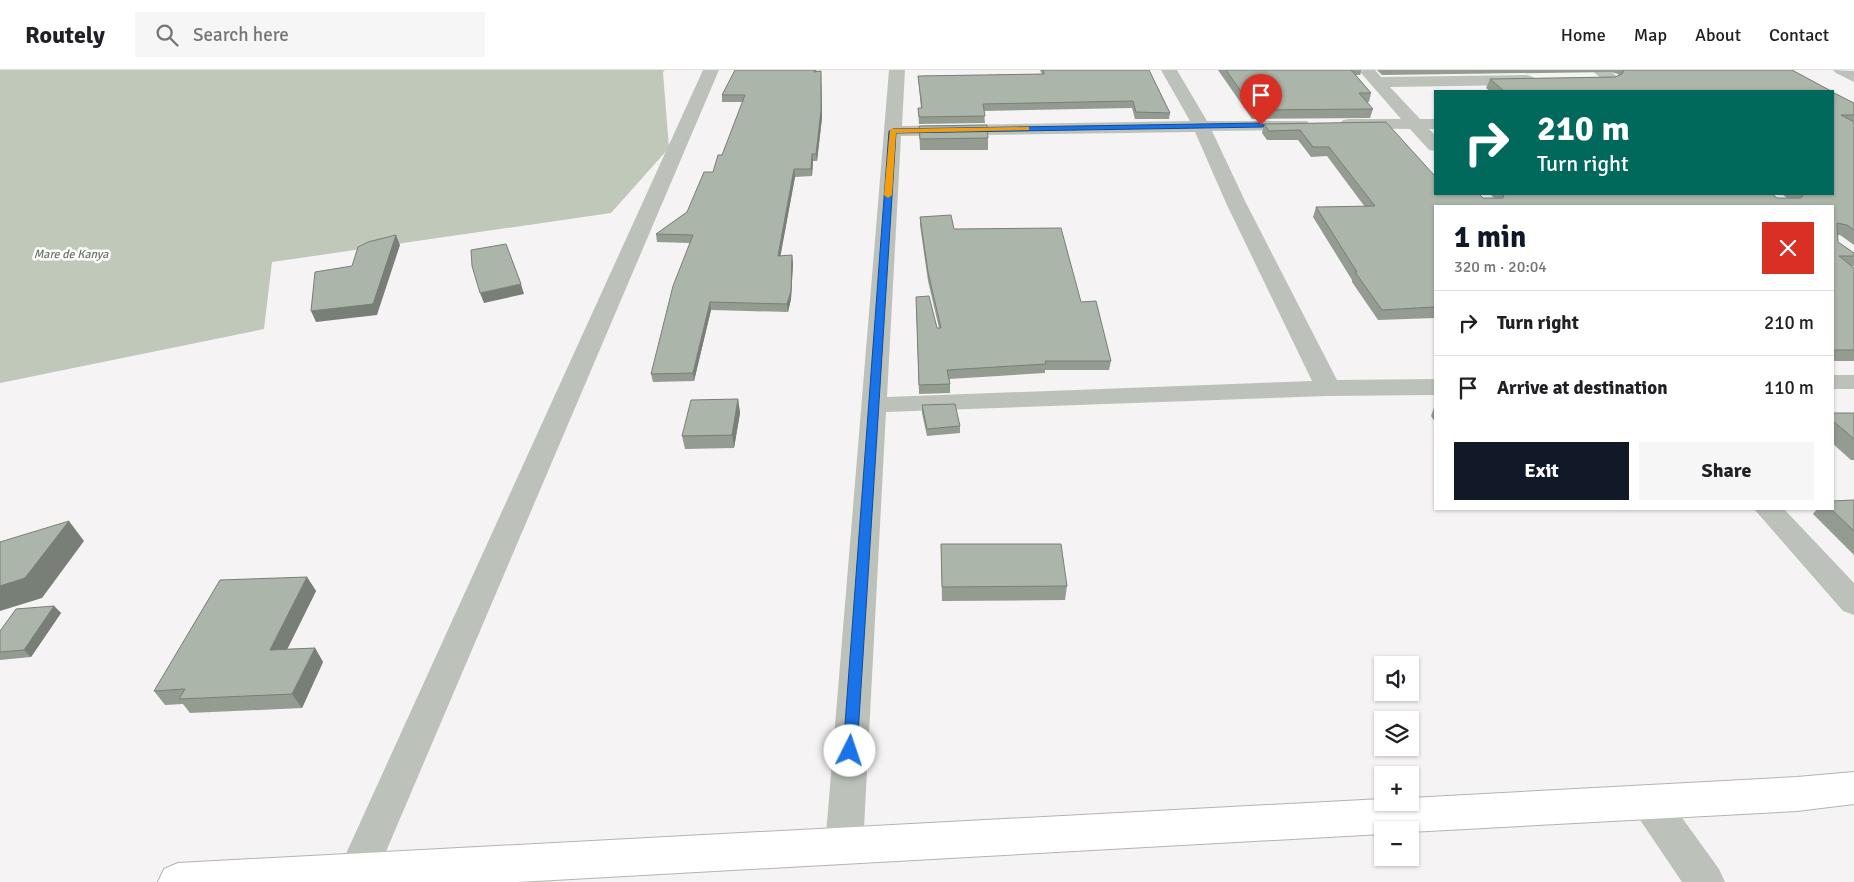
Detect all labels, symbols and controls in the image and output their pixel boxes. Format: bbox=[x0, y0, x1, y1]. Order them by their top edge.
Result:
search box bbox=[135, 12, 485, 57]
text: Routely bbox=[25, 20, 105, 50]
icon: search bbox=[153, 21, 181, 49]
text: Search here bbox=[193, 23, 289, 47]
text: Home bbox=[1561, 24, 1606, 46]
text: Map bbox=[1634, 24, 1667, 46]
text: About bbox=[1695, 24, 1741, 46]
text: Contact bbox=[1769, 24, 1829, 46]
pin bbox=[1240, 74, 1282, 125]
icon: arrive bbox=[1247, 81, 1275, 109]
text: 210 m bbox=[1537, 107, 1630, 150]
icon: right bbox=[1454, 110, 1519, 175]
text: Turn right bbox=[1537, 150, 1629, 177]
text: 1 min bbox=[1454, 219, 1526, 256]
button: close bbox=[1762, 222, 1814, 274]
water label: Mare de Kanya bbox=[34, 247, 109, 262]
text: 320 m · 20:04 bbox=[1454, 257, 1547, 277]
icon: right bbox=[1454, 309, 1482, 337]
text: Turn right bbox=[1497, 311, 1579, 335]
text: 210 m bbox=[1764, 311, 1814, 335]
icon: arrive bbox=[1454, 374, 1482, 402]
text: Arrive at destination bbox=[1497, 376, 1668, 400]
text: 110 m bbox=[1764, 376, 1814, 400]
button: Exit bbox=[1454, 442, 1629, 500]
button: Share bbox=[1639, 442, 1814, 500]
map controls bbox=[1374, 656, 1419, 866]
button: sound bbox=[1374, 656, 1419, 701]
button: layers bbox=[1374, 711, 1419, 756]
position arrow bbox=[823, 724, 875, 776]
button: + bbox=[1374, 766, 1419, 811]
button: − bbox=[1374, 821, 1419, 866]

